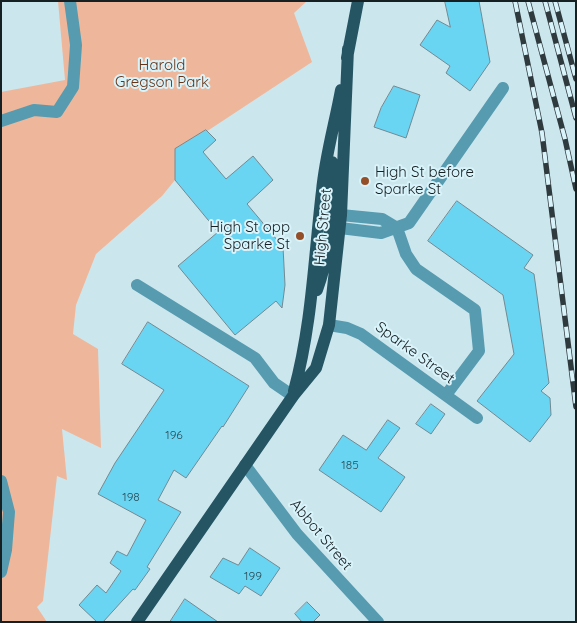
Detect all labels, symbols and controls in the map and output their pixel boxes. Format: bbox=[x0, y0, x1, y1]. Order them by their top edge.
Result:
park label: Harold Gregson Park bbox=[115, 56, 209, 91]
place label: High St before Sparke St bbox=[375, 163, 474, 198]
marker: High St before Sparke St bbox=[359, 175, 371, 187]
street label: High Street bbox=[311, 188, 335, 266]
place label: High St opp Sparke St bbox=[209, 218, 290, 253]
marker: High St opp Sparke St bbox=[294, 230, 306, 242]
street label: Sparke Street bbox=[372, 318, 458, 388]
house number: 196 bbox=[165, 428, 183, 442]
house number: 185 bbox=[341, 458, 359, 472]
house number: 198 bbox=[122, 490, 140, 504]
street label: Abbot Street bbox=[286, 496, 356, 574]
house number: 199 bbox=[244, 569, 262, 583]

